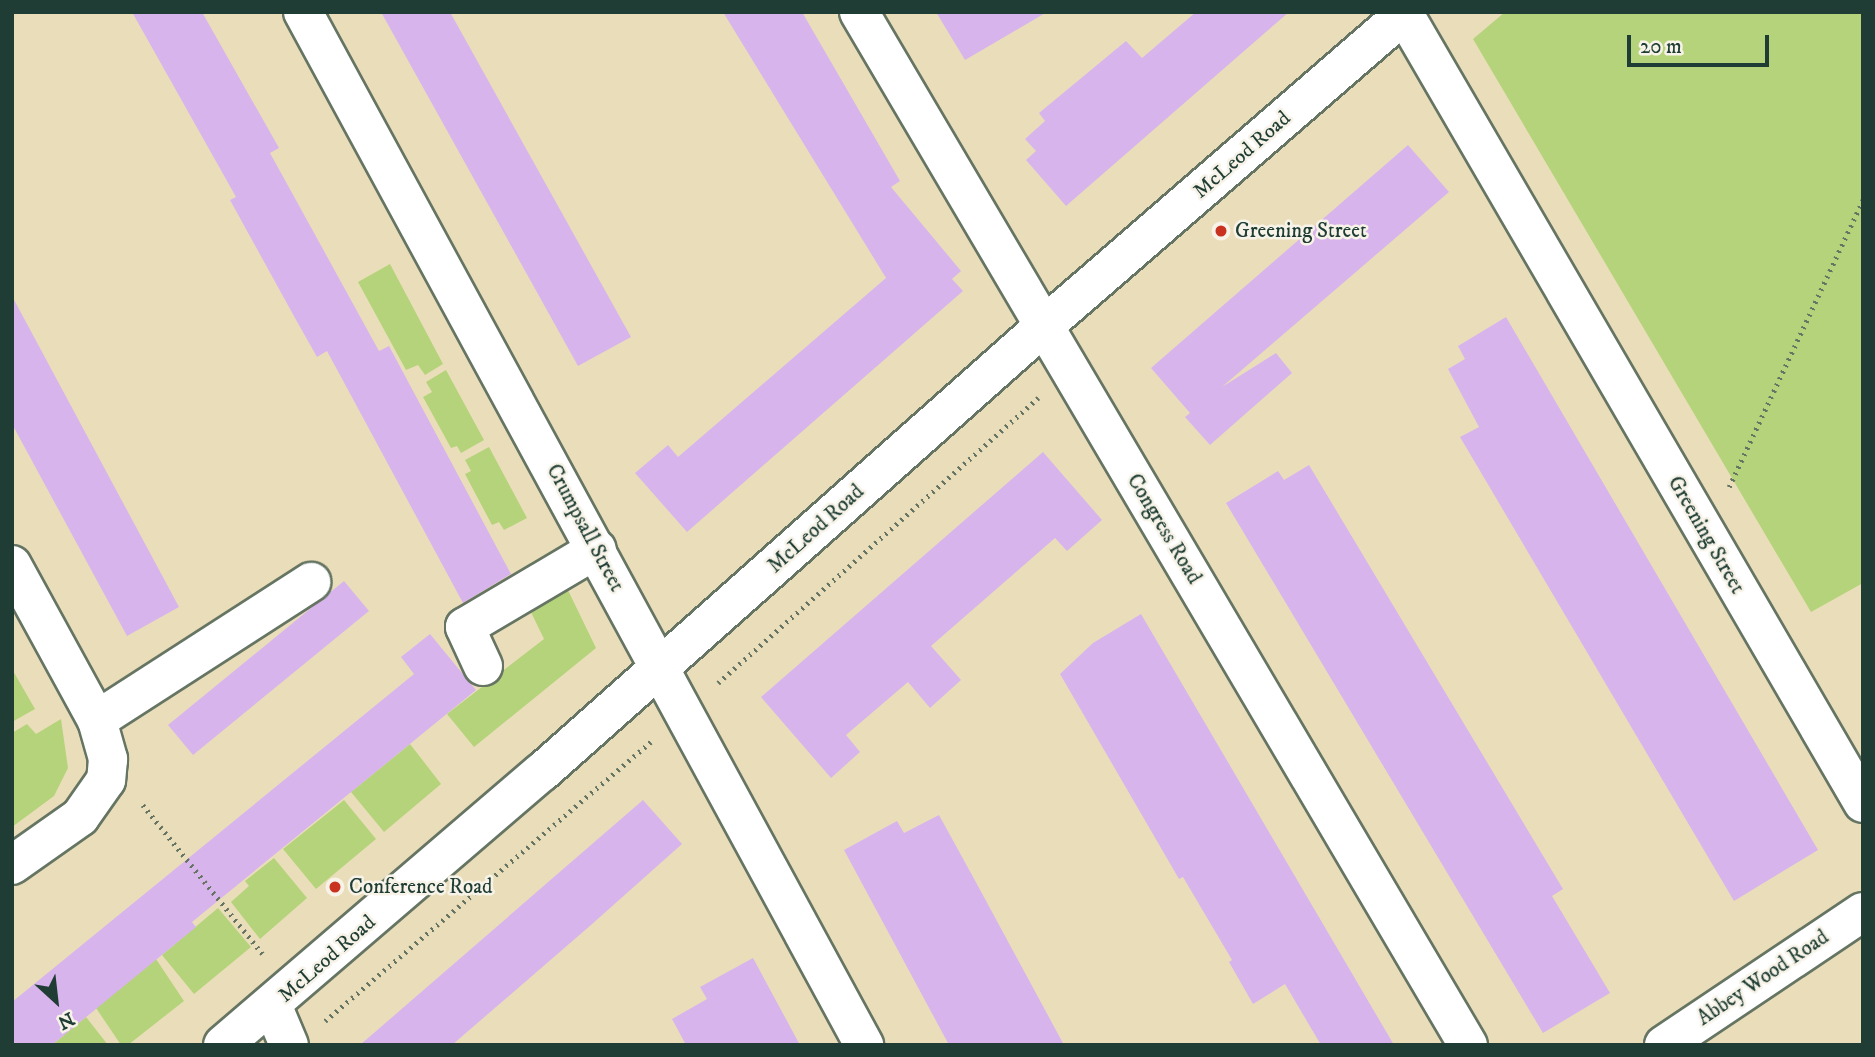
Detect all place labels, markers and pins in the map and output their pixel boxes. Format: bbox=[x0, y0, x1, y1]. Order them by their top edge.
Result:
place label: Greening Street bbox=[1235, 218, 1367, 244]
marker: Greening Street bbox=[1213, 223, 1229, 239]
place label: Conference Road bbox=[349, 874, 493, 900]
marker: Conference Road bbox=[327, 879, 343, 895]

